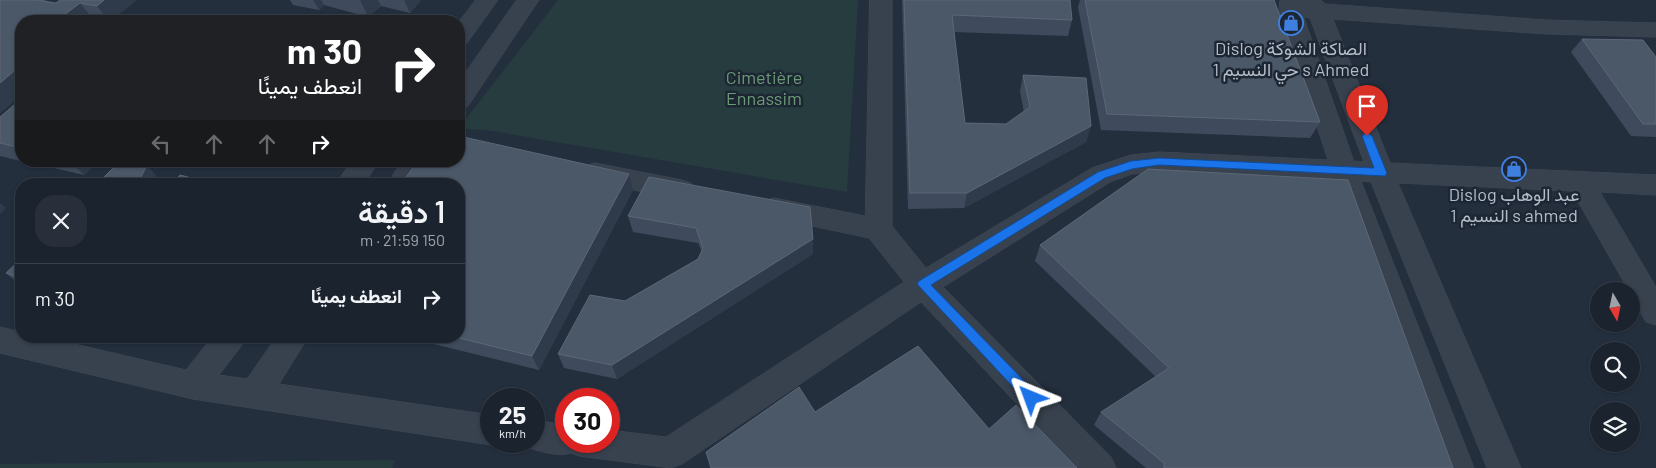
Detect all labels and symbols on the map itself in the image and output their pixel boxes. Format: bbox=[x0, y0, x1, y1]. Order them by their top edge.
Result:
shop icon: Dislog الصاكة الشوكة حي النسيم 1 s Ahmed bbox=[1278, 10, 1304, 36]
place label: Dislog الصاكة الشوكة حي النسيم 1 s Ahmed bbox=[1213, 37, 1369, 85]
park label: Cimetière Ennassim bbox=[726, 66, 802, 109]
pin bbox=[1346, 85, 1388, 136]
shop icon: Dislog عبد الوهاب النسيم 1 s ahmed bbox=[1501, 156, 1527, 182]
place label: Dislog عبد الوهاب النسيم 1 s ahmed bbox=[1449, 183, 1579, 228]
north arrow bbox=[1590, 282, 1640, 332]
position arrow bbox=[1004, 371, 1056, 423]
speed limit sign: 30 bbox=[555, 388, 620, 453]

